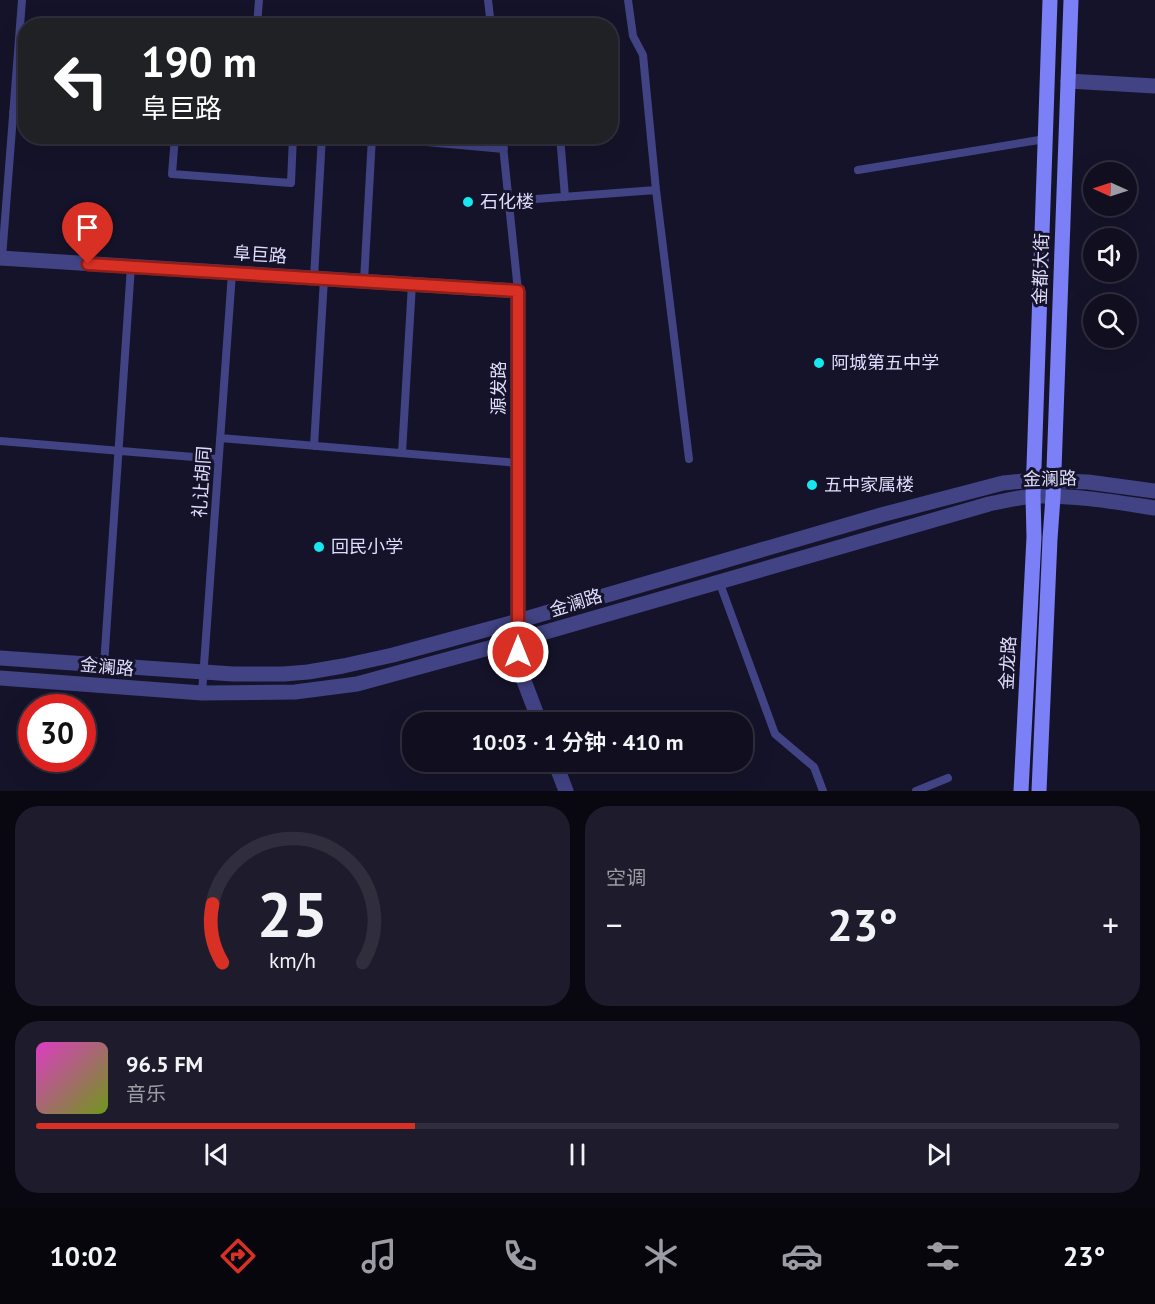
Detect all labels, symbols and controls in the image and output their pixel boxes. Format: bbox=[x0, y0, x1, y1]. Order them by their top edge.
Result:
text: 190 m bbox=[141, 34, 257, 89]
icon: left bbox=[42, 42, 120, 120]
text: 阜巨路 bbox=[141, 91, 222, 125]
north arrow bbox=[1083, 162, 1137, 216]
map controls bbox=[1083, 162, 1137, 348]
place label: 石化楼 bbox=[480, 190, 534, 213]
marker: 石化楼 bbox=[461, 195, 475, 209]
pin bbox=[62, 202, 113, 264]
icon: arrive bbox=[71, 211, 104, 244]
button: sound bbox=[1083, 228, 1137, 282]
street label: 金都大街 bbox=[1028, 233, 1053, 305]
street label: 阜巨路 bbox=[232, 241, 288, 268]
button: search bbox=[1083, 294, 1137, 348]
place label: 阿城第五中学 bbox=[831, 351, 939, 374]
marker: 阿城第五中学 bbox=[812, 356, 826, 370]
street label: 源发路 bbox=[487, 361, 510, 415]
street label: 礼让胡同 bbox=[188, 445, 215, 519]
street label: 金澜路 bbox=[1023, 467, 1077, 490]
place label: 五中家属楼 bbox=[824, 473, 914, 496]
marker: 五中家属楼 bbox=[805, 478, 819, 492]
place label: 回民小学 bbox=[331, 535, 403, 558]
marker: 回民小学 bbox=[312, 540, 326, 554]
street label: 金澜路 bbox=[547, 584, 605, 621]
position arrow bbox=[486, 620, 550, 684]
street label: 金龙路 bbox=[995, 635, 1020, 691]
street label: 金澜路 bbox=[79, 653, 135, 680]
speed limit sign: 30 bbox=[18, 694, 96, 772]
text: 10:03 · 1 分钟 · 410 m bbox=[472, 728, 683, 756]
text: 空调 bbox=[606, 865, 646, 891]
text: 25 bbox=[257, 873, 328, 954]
text: 23° bbox=[827, 895, 898, 953]
text: − bbox=[606, 903, 623, 946]
text: + bbox=[1102, 903, 1119, 946]
text: km/h bbox=[269, 946, 316, 974]
text: 96.5 FM bbox=[126, 1050, 203, 1078]
text: 音乐 bbox=[126, 1081, 166, 1107]
icon: previous bbox=[200, 1138, 233, 1171]
icon: pause bbox=[561, 1138, 594, 1171]
icon: next bbox=[922, 1138, 955, 1171]
icon: directions bbox=[217, 1235, 259, 1277]
icon: music bbox=[358, 1235, 400, 1277]
icon: phone bbox=[499, 1235, 541, 1277]
icon: climate bbox=[640, 1235, 682, 1277]
icon: car bbox=[781, 1235, 823, 1277]
icon: filters bbox=[922, 1235, 964, 1277]
text: 10:02 bbox=[50, 1239, 118, 1273]
text: 23° bbox=[1063, 1239, 1105, 1273]

